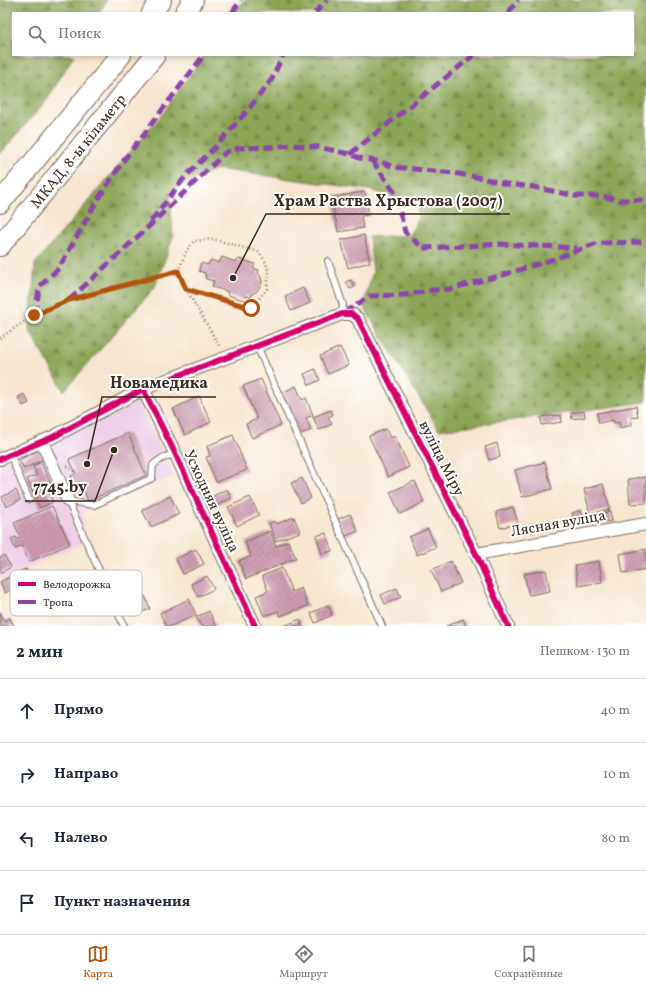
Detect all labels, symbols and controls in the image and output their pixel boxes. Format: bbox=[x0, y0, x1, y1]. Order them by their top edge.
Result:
search box bbox=[12, 12, 634, 56]
icon: search bbox=[26, 23, 48, 45]
text: Поиск bbox=[58, 24, 101, 45]
street label: МКАД, 8-ы кіламетр bbox=[26, 90, 132, 214]
callout: Храм Раства Хрыстова (2007) bbox=[266, 186, 510, 214]
text: Храм Раства Хрыстова (2007) bbox=[274, 191, 502, 213]
route start bbox=[242, 299, 260, 317]
route end bbox=[25, 306, 43, 324]
callout: Новамедика bbox=[102, 369, 216, 397]
text: Новамедика bbox=[110, 373, 208, 395]
street label: вуліца Міру bbox=[413, 417, 469, 500]
street label: Усходняя вуліца bbox=[178, 447, 244, 556]
callout: 7745.by bbox=[25, 473, 95, 501]
text: 7745.by bbox=[33, 477, 87, 499]
street label: Лясная вуліца bbox=[509, 506, 607, 543]
legend bbox=[10, 570, 142, 616]
text: Велодорожка bbox=[43, 578, 112, 593]
text: Тропа bbox=[43, 596, 74, 611]
text: 2 мин bbox=[16, 641, 63, 664]
text: Пешком · 130 m bbox=[540, 643, 630, 661]
icon: ahead bbox=[16, 700, 38, 722]
text: Прямо bbox=[54, 700, 103, 721]
text: 40 m bbox=[601, 702, 630, 720]
icon: right bbox=[16, 764, 38, 786]
text: Направо bbox=[54, 764, 118, 785]
text: 10 m bbox=[603, 766, 630, 784]
icon: left bbox=[16, 828, 38, 850]
text: Налево bbox=[54, 828, 108, 849]
text: 80 m bbox=[601, 830, 630, 848]
icon: arrive bbox=[16, 892, 38, 914]
text: Пункт назначения bbox=[54, 892, 190, 913]
tab: Карта bbox=[83, 943, 113, 982]
tab: Маршрут bbox=[279, 943, 328, 982]
tab: Сохранённые bbox=[494, 943, 563, 982]

